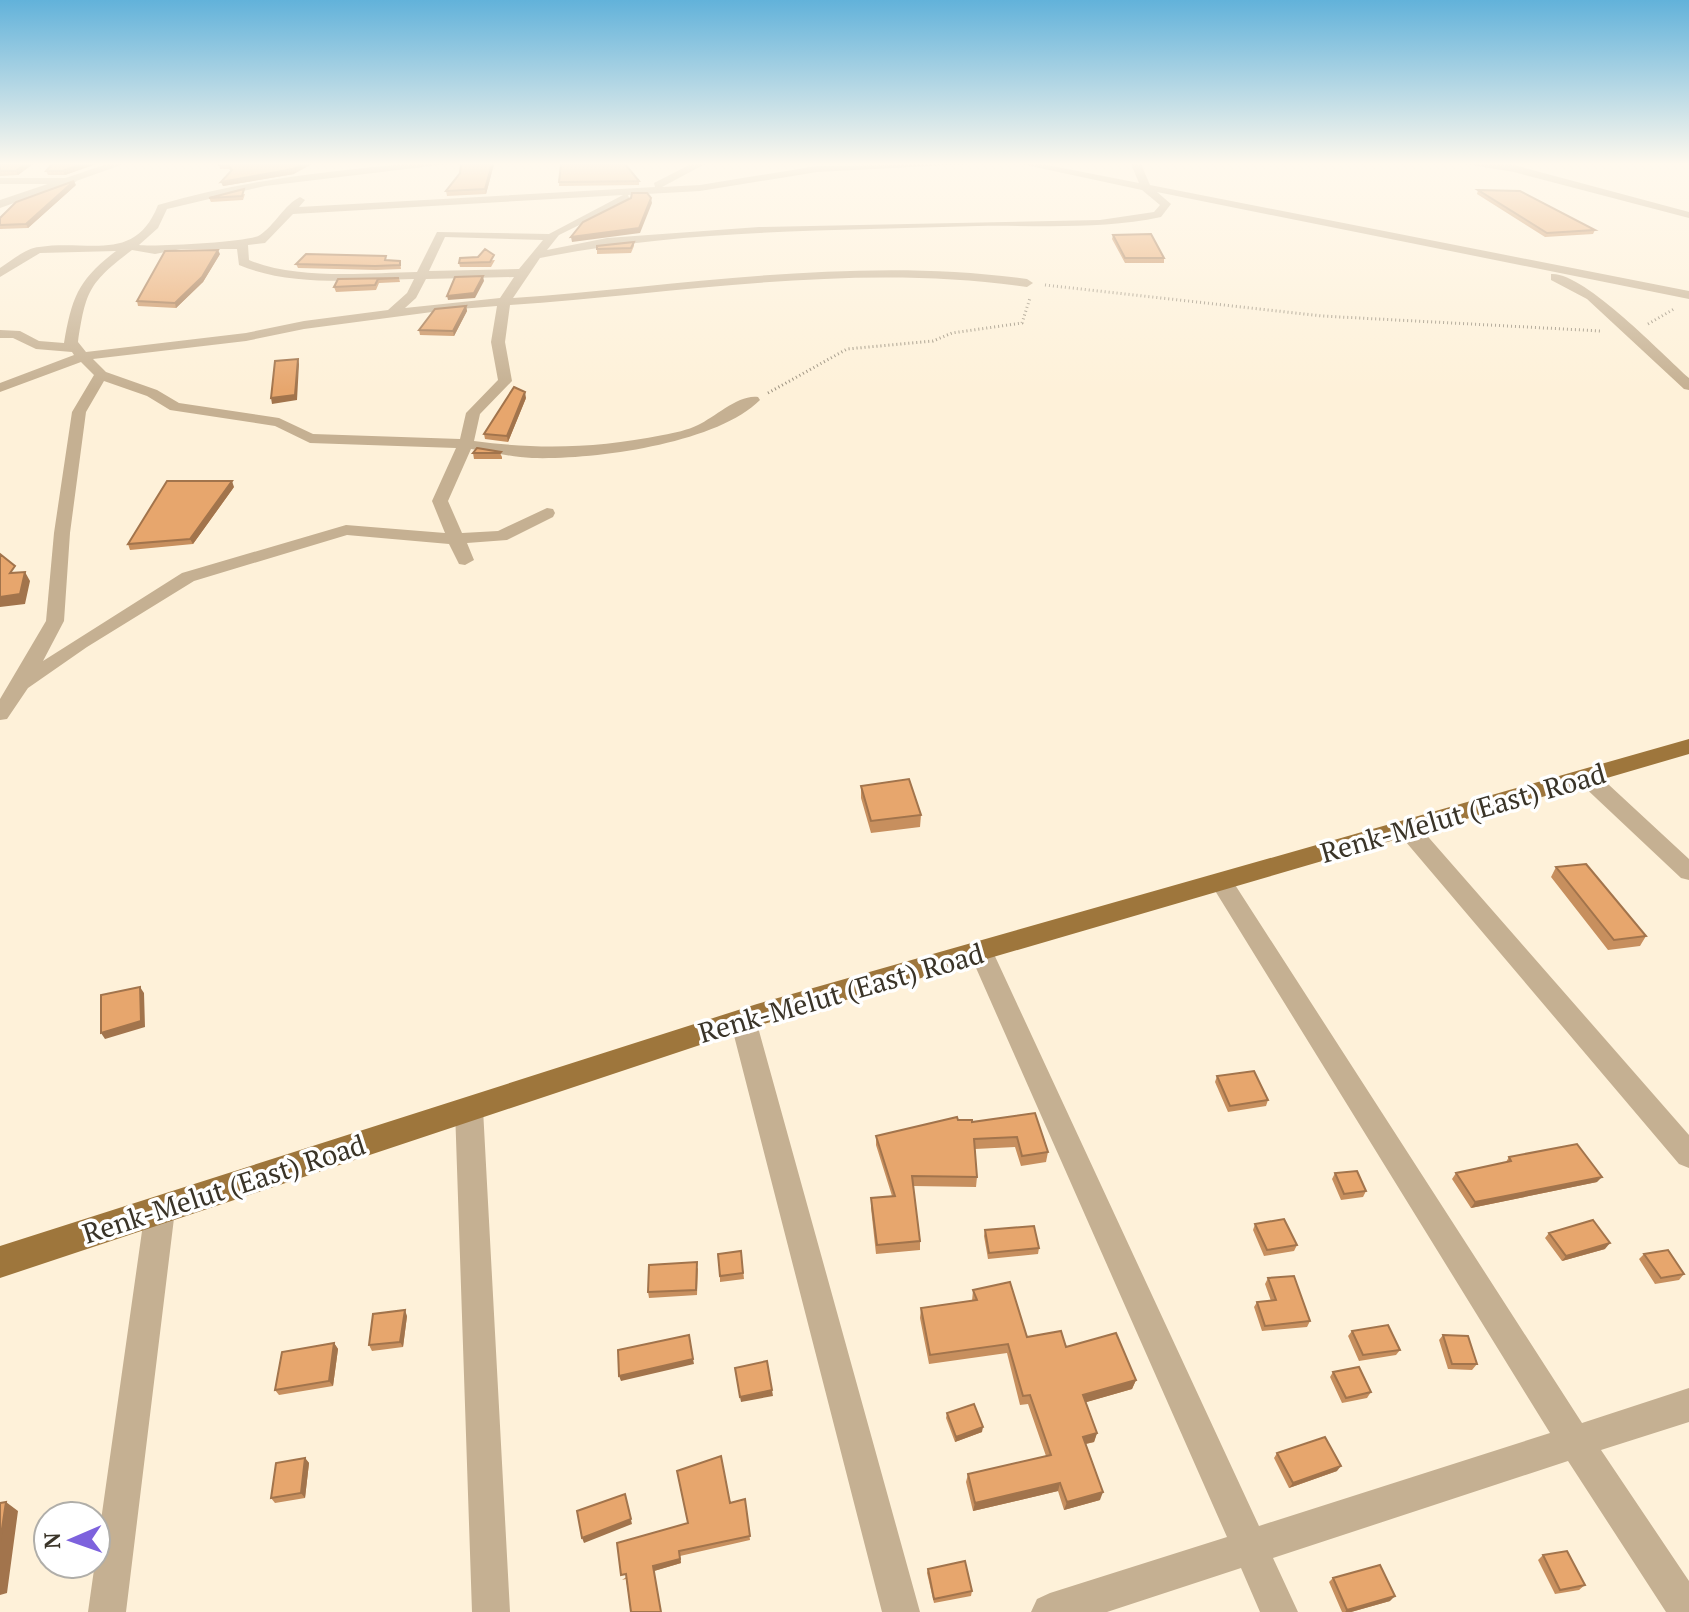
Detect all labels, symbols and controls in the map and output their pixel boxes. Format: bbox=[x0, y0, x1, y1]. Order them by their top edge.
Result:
street label: Renk-Melut (East) Road bbox=[1316, 754, 1610, 871]
street label: Renk-Melut (East) Road bbox=[694, 934, 988, 1051]
street label: Renk-Melut (East) Road bbox=[78, 1125, 370, 1252]
north arrow bbox=[32, 1500, 112, 1580]
text: N bbox=[37, 1532, 66, 1550]

